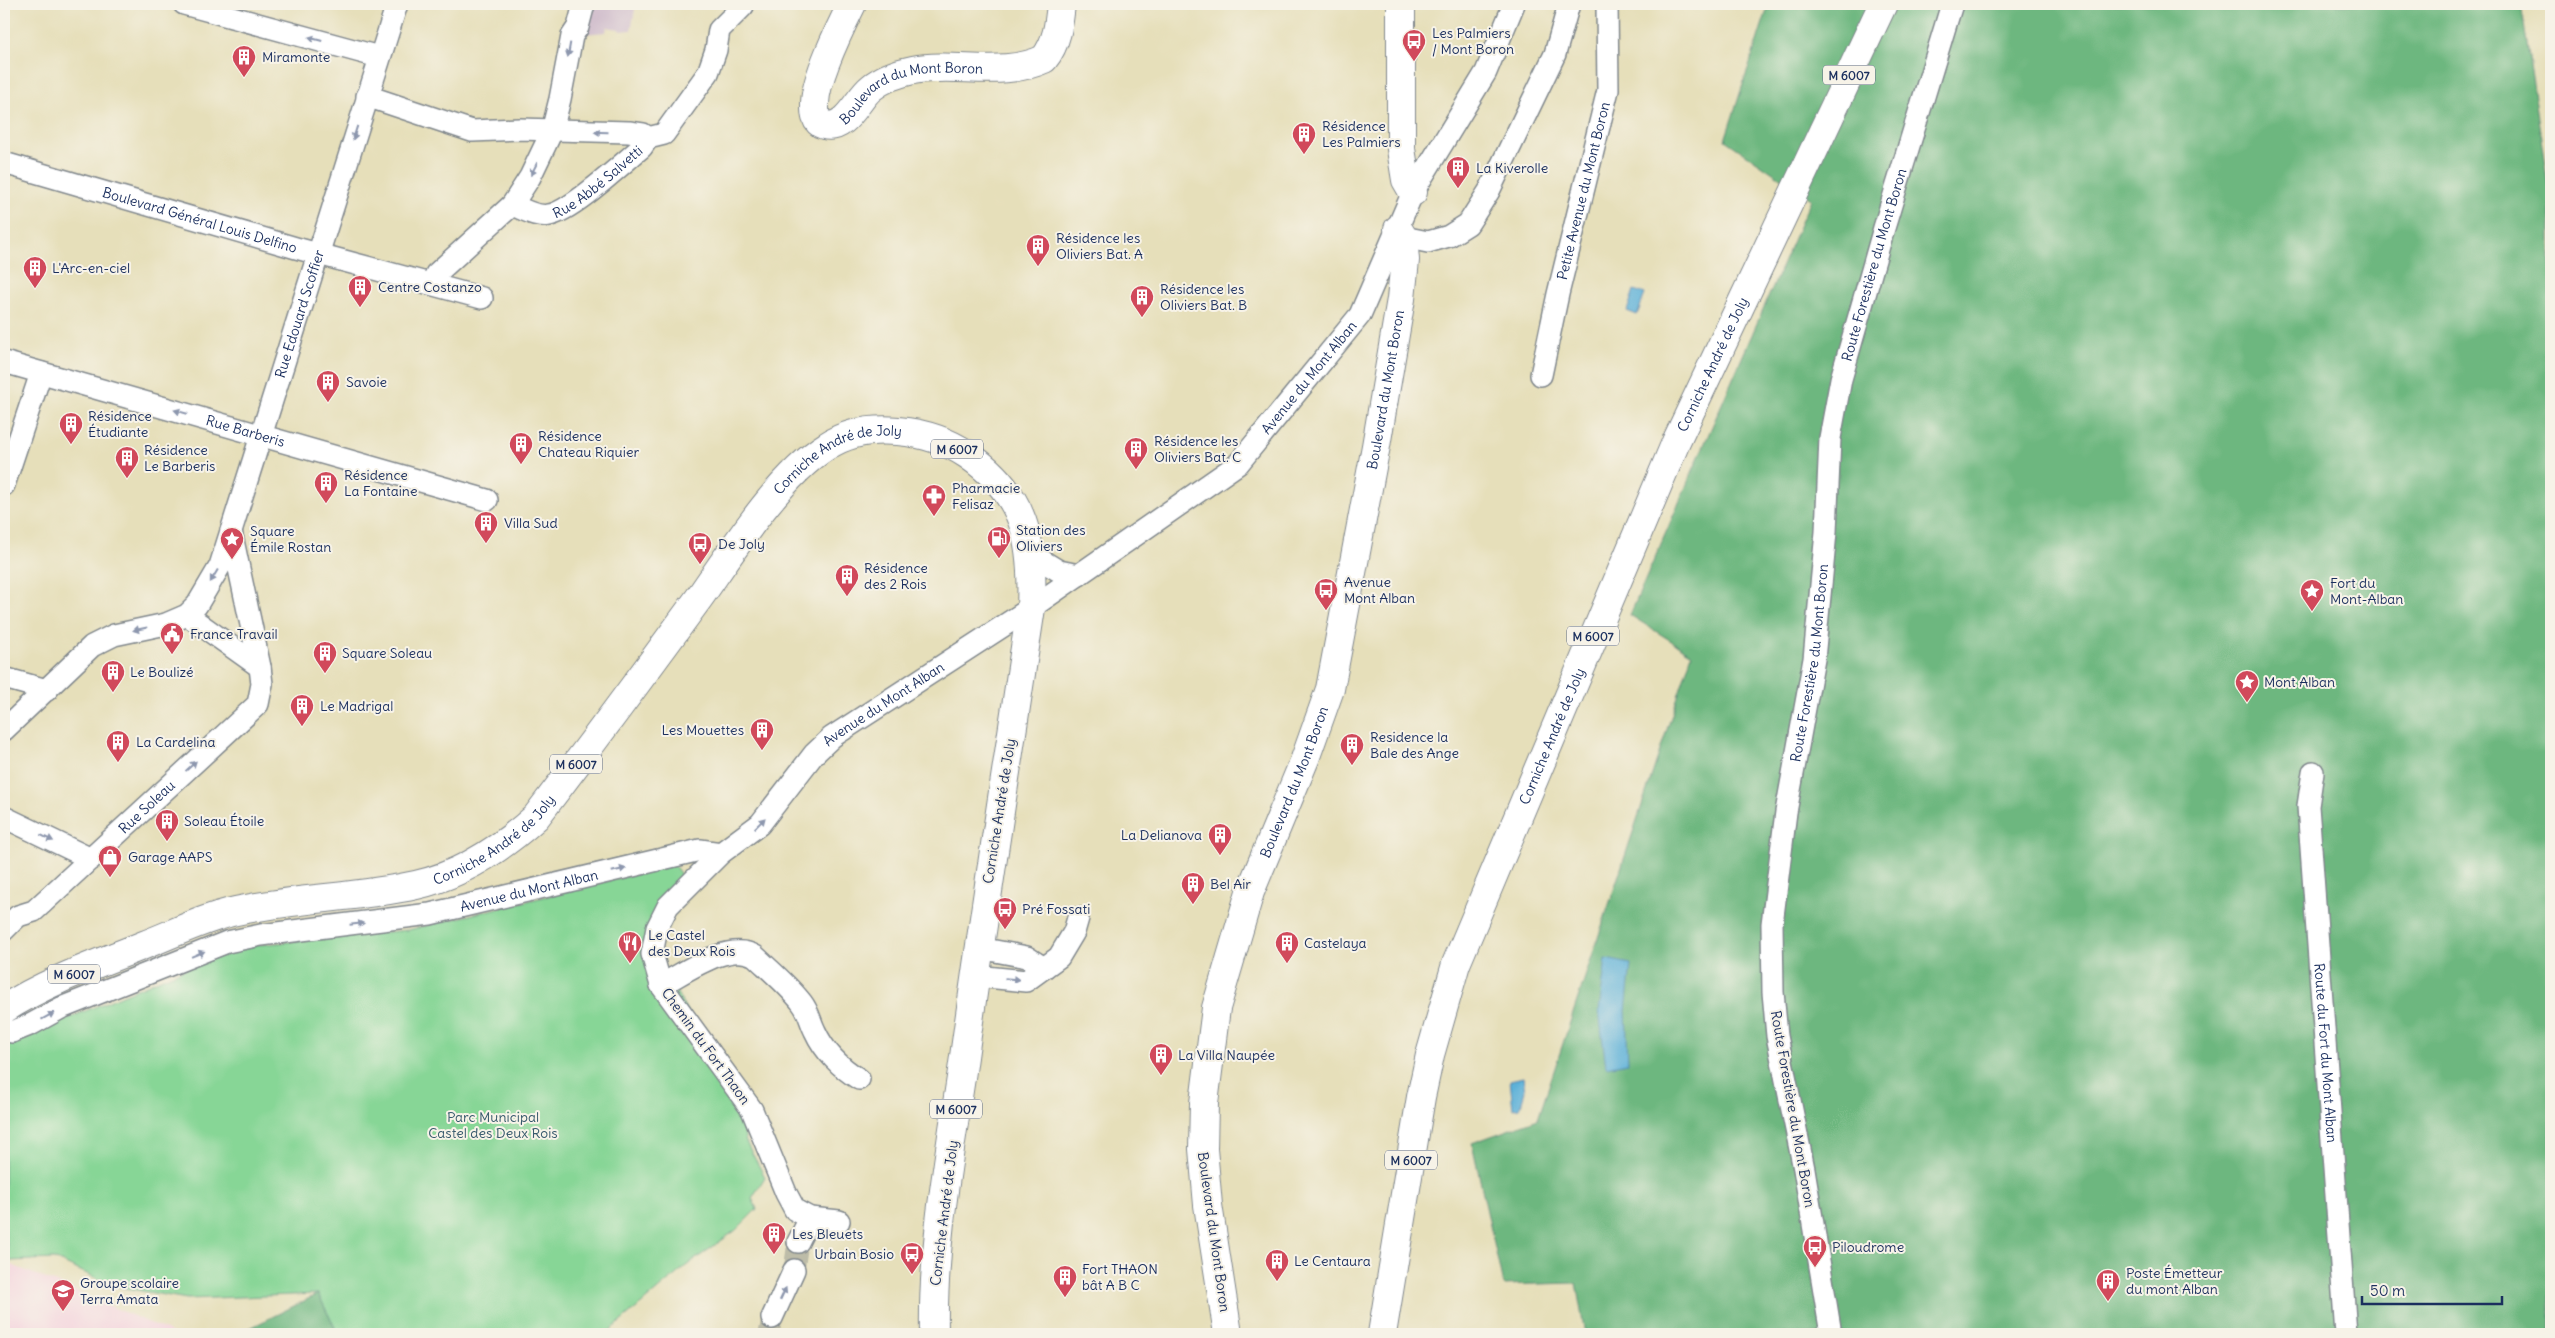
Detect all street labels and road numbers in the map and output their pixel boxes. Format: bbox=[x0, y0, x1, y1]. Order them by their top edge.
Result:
street label: Boulevard du Mont Boron bbox=[835, 59, 983, 128]
road number: M 6007 bbox=[1823, 66, 1875, 84]
street label: Petite Avenue du Mont Boron bbox=[1553, 100, 1614, 282]
street label: Rue Abbé Salvetti bbox=[550, 141, 646, 222]
street label: Route Forestière du Mont Boron bbox=[1838, 166, 1911, 363]
street label: Boulevard Général Louis Delfino bbox=[100, 183, 299, 257]
street label: Rue Edouard Scoffier bbox=[271, 247, 328, 380]
street label: Corniche André de Joly bbox=[1673, 294, 1752, 435]
street label: Boulevard du Mont Boron bbox=[1363, 309, 1408, 471]
street label: Avenue du Mont Alban bbox=[1257, 317, 1361, 438]
street label: Rue Barberis bbox=[204, 411, 287, 451]
street label: Corniche André de Joly bbox=[770, 421, 903, 498]
road number: M 6007 bbox=[931, 439, 983, 458]
street label: Route Forestière du Mont Boron bbox=[1786, 563, 1832, 763]
road number: M 6007 bbox=[1567, 626, 1619, 646]
street label: Avenue du Mont Alban bbox=[819, 658, 948, 750]
street label: Corniche André de Joly bbox=[1515, 665, 1589, 807]
street label: Boulevard du Mont Boron bbox=[1256, 704, 1332, 860]
street label: Corniche André de Joly bbox=[979, 737, 1019, 885]
road number: M 6007 bbox=[550, 754, 602, 774]
street label: Rue Soleau bbox=[115, 776, 179, 837]
street label: Corniche André de Joly bbox=[431, 791, 559, 889]
street label: Avenue du Mont Alban bbox=[458, 865, 600, 916]
street label: Route du Fort du Mont Alban bbox=[2310, 963, 2341, 1143]
road number: M 6007 bbox=[48, 964, 100, 984]
street label: Chemin du Fort Thaon bbox=[658, 984, 754, 1108]
street label: Route Forestière du Mont Boron bbox=[1767, 1009, 1819, 1209]
road number: M 6007 bbox=[930, 1100, 982, 1118]
street label: Corniche André de Joly bbox=[926, 1139, 962, 1287]
road number: M 6007 bbox=[1385, 1150, 1437, 1170]
street label: Boulevard du Mont Boron bbox=[1194, 1151, 1234, 1313]

